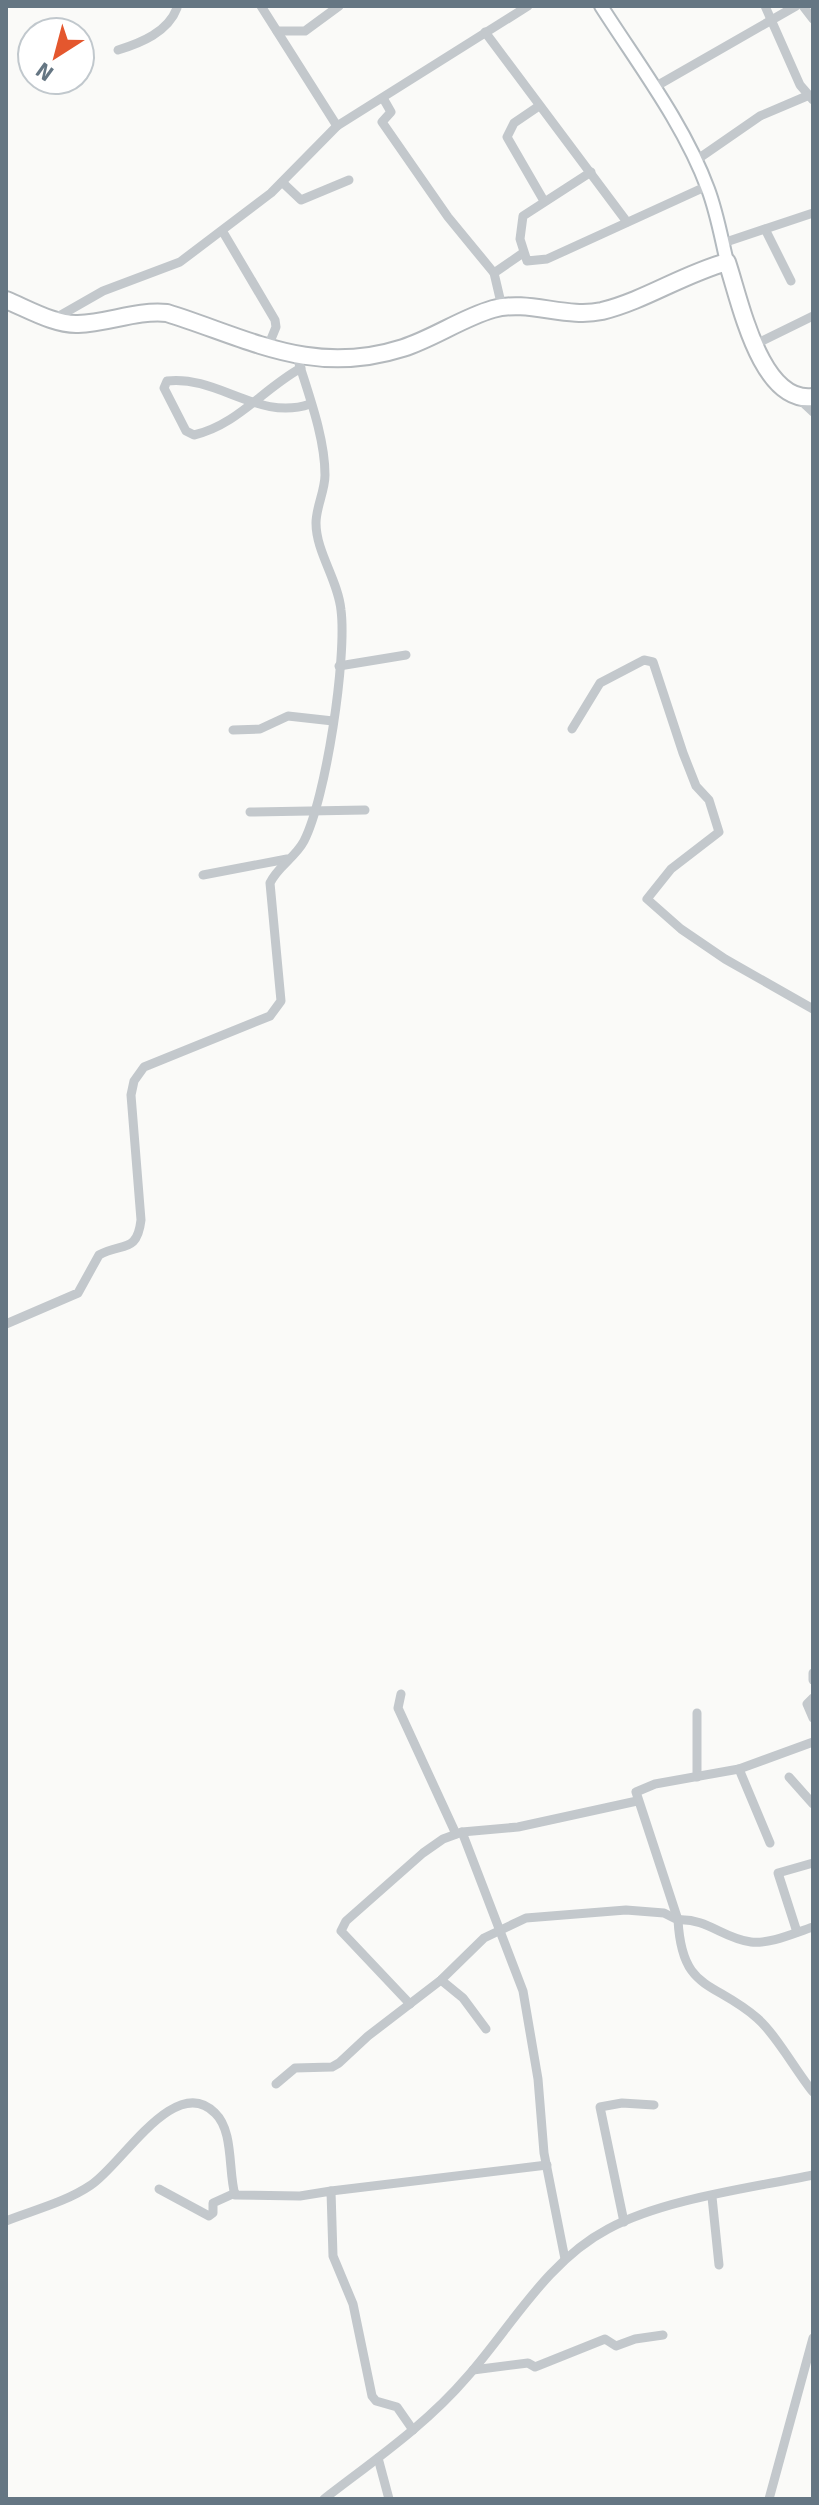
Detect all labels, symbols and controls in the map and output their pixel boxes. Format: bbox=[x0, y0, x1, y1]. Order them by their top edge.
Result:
north arrow bbox=[16, 16, 96, 96]
text: N bbox=[30, 56, 59, 87]

